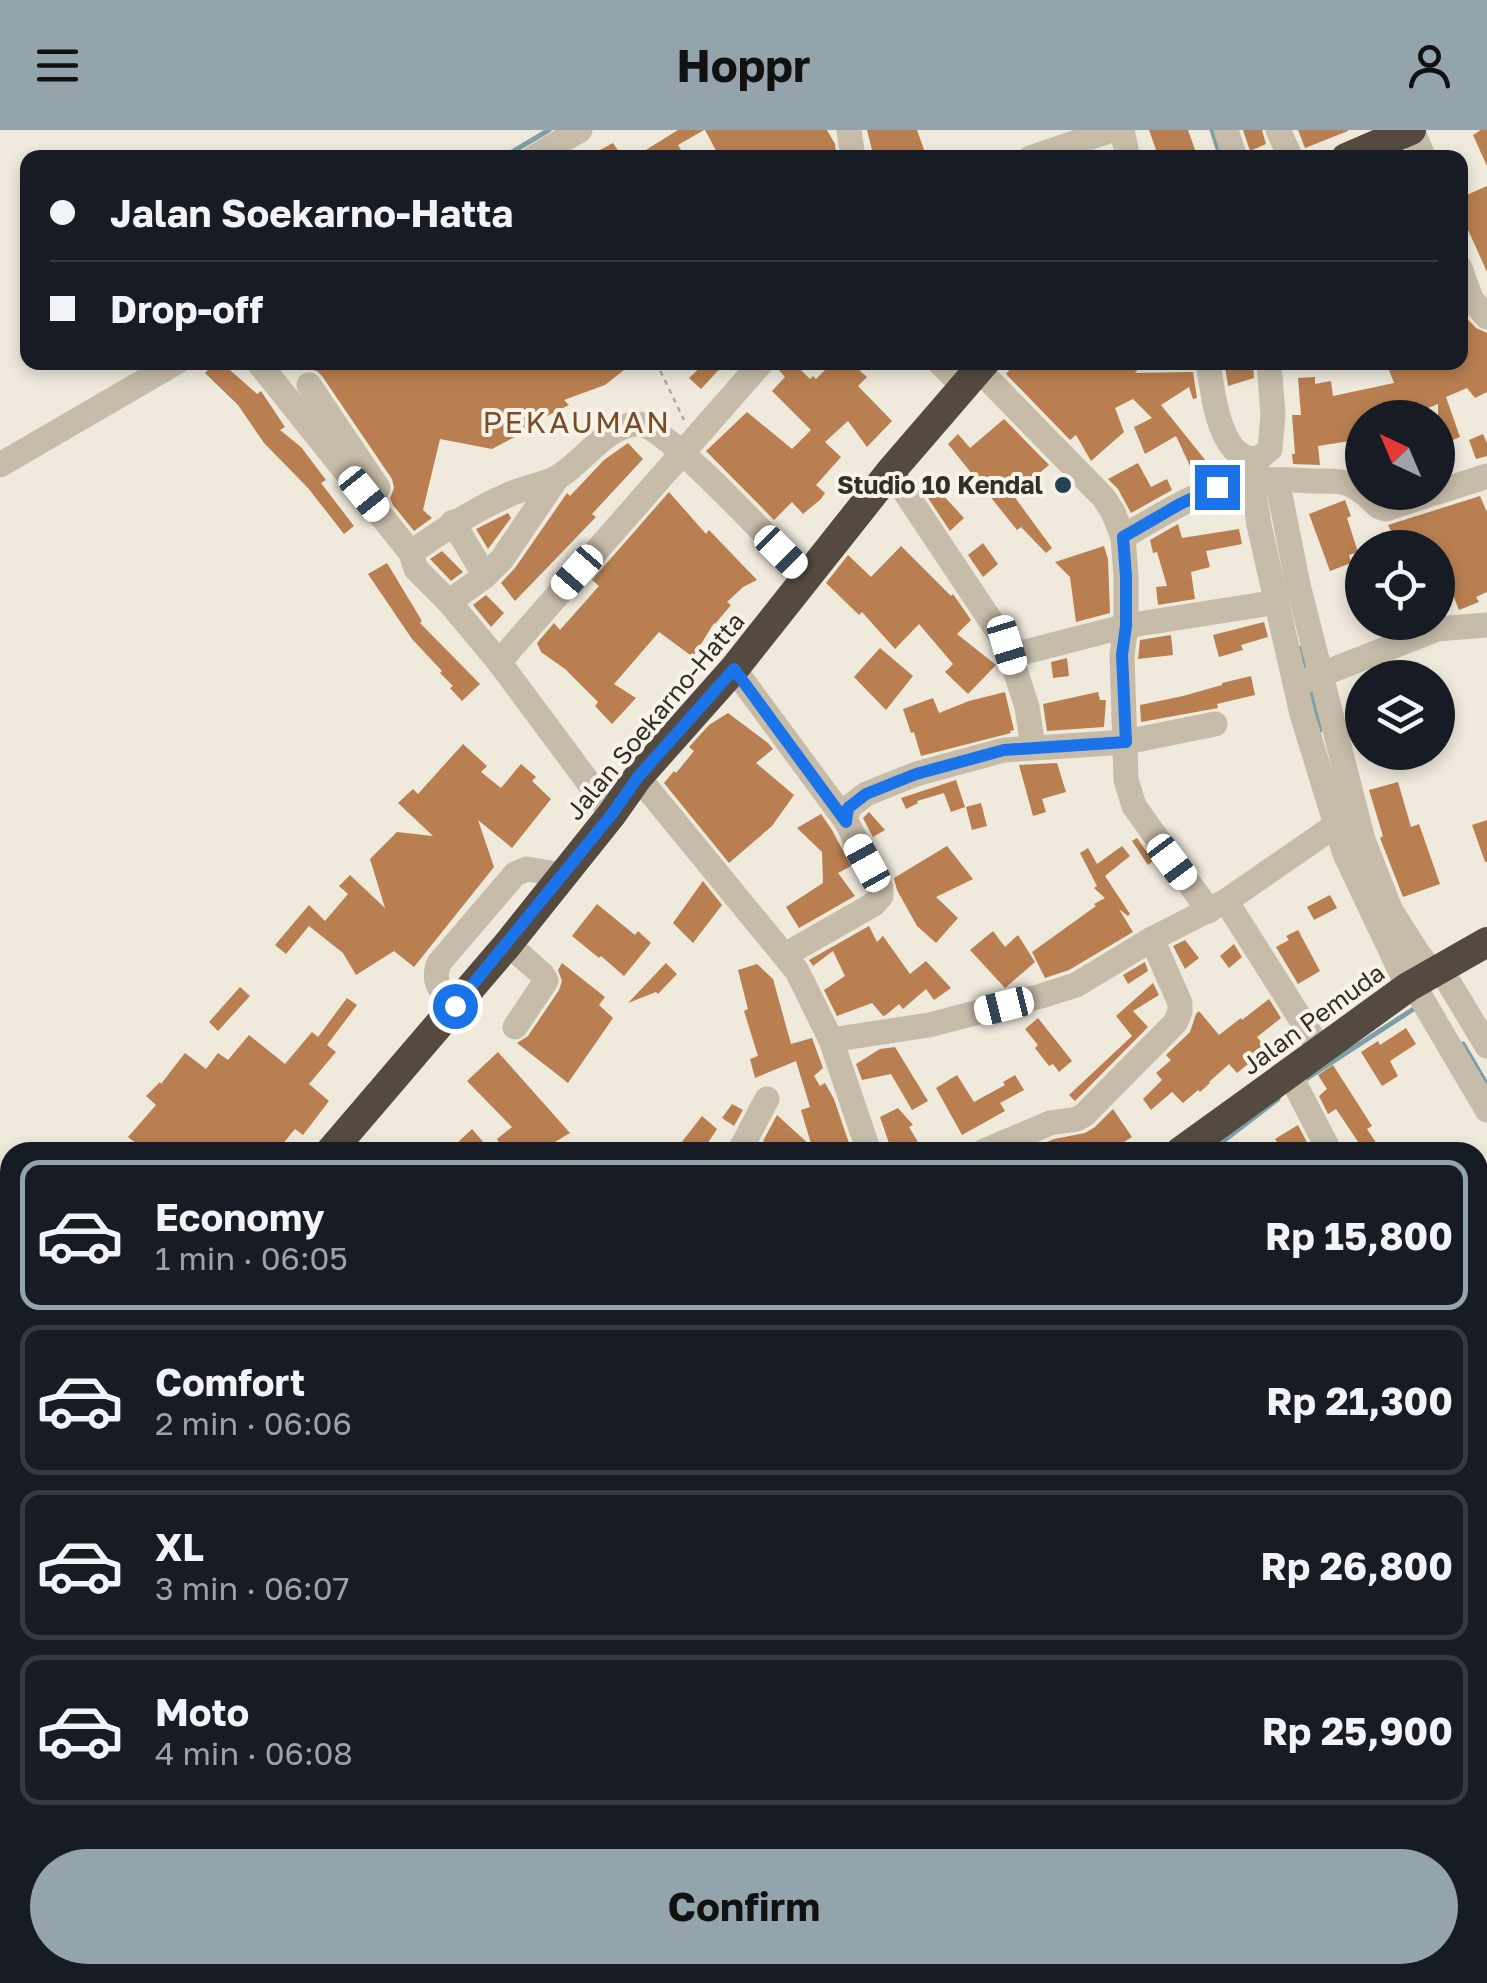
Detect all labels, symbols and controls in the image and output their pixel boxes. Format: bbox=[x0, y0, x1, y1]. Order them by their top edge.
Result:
icon: menu bbox=[30, 38, 85, 93]
text: Hoppr bbox=[676, 38, 811, 92]
icon: person bbox=[1402, 38, 1457, 93]
text: Jalan Soekarno-Hatta bbox=[110, 190, 513, 235]
text: Drop-off bbox=[110, 286, 263, 331]
north arrow bbox=[1345, 400, 1455, 510]
map controls bbox=[1345, 400, 1455, 770]
district label: PEKAUMAN bbox=[482, 404, 672, 440]
car bbox=[333, 461, 395, 527]
route end bbox=[1195, 465, 1240, 510]
place label: Studio 10 Kendal bbox=[837, 469, 1043, 500]
marker: Studio 10 Kendal bbox=[1052, 474, 1074, 496]
car bbox=[749, 520, 813, 584]
button: locate bbox=[1345, 530, 1455, 640]
car bbox=[546, 540, 608, 604]
street label: Jalan Soekarno-Hatta bbox=[559, 606, 751, 826]
car bbox=[984, 612, 1030, 678]
button: layers bbox=[1345, 660, 1455, 770]
car bbox=[839, 829, 895, 897]
car bbox=[1142, 829, 1202, 895]
street label: Jalan Pemuda bbox=[1235, 956, 1390, 1081]
route start bbox=[433, 984, 478, 1029]
car bbox=[971, 984, 1037, 1028]
icon: car bbox=[35, 1190, 125, 1280]
text: Economy bbox=[155, 1194, 324, 1239]
text: Rp 15,800 bbox=[1265, 1213, 1453, 1258]
text: 1 min · 06:05 bbox=[155, 1239, 348, 1277]
icon: car bbox=[35, 1355, 125, 1445]
text: Comfort bbox=[155, 1359, 305, 1404]
text: Rp 21,300 bbox=[1266, 1378, 1453, 1423]
text: 2 min · 06:06 bbox=[155, 1404, 352, 1442]
icon: car bbox=[35, 1520, 125, 1610]
text: XL bbox=[155, 1524, 204, 1569]
text: Rp 26,800 bbox=[1261, 1543, 1453, 1588]
text: 3 min · 06:07 bbox=[155, 1569, 350, 1607]
icon: car bbox=[35, 1685, 125, 1775]
text: Moto bbox=[155, 1689, 249, 1734]
text: Rp 25,900 bbox=[1262, 1708, 1453, 1753]
text: 4 min · 06:08 bbox=[155, 1734, 353, 1772]
button: Confirm bbox=[30, 1849, 1458, 1964]

